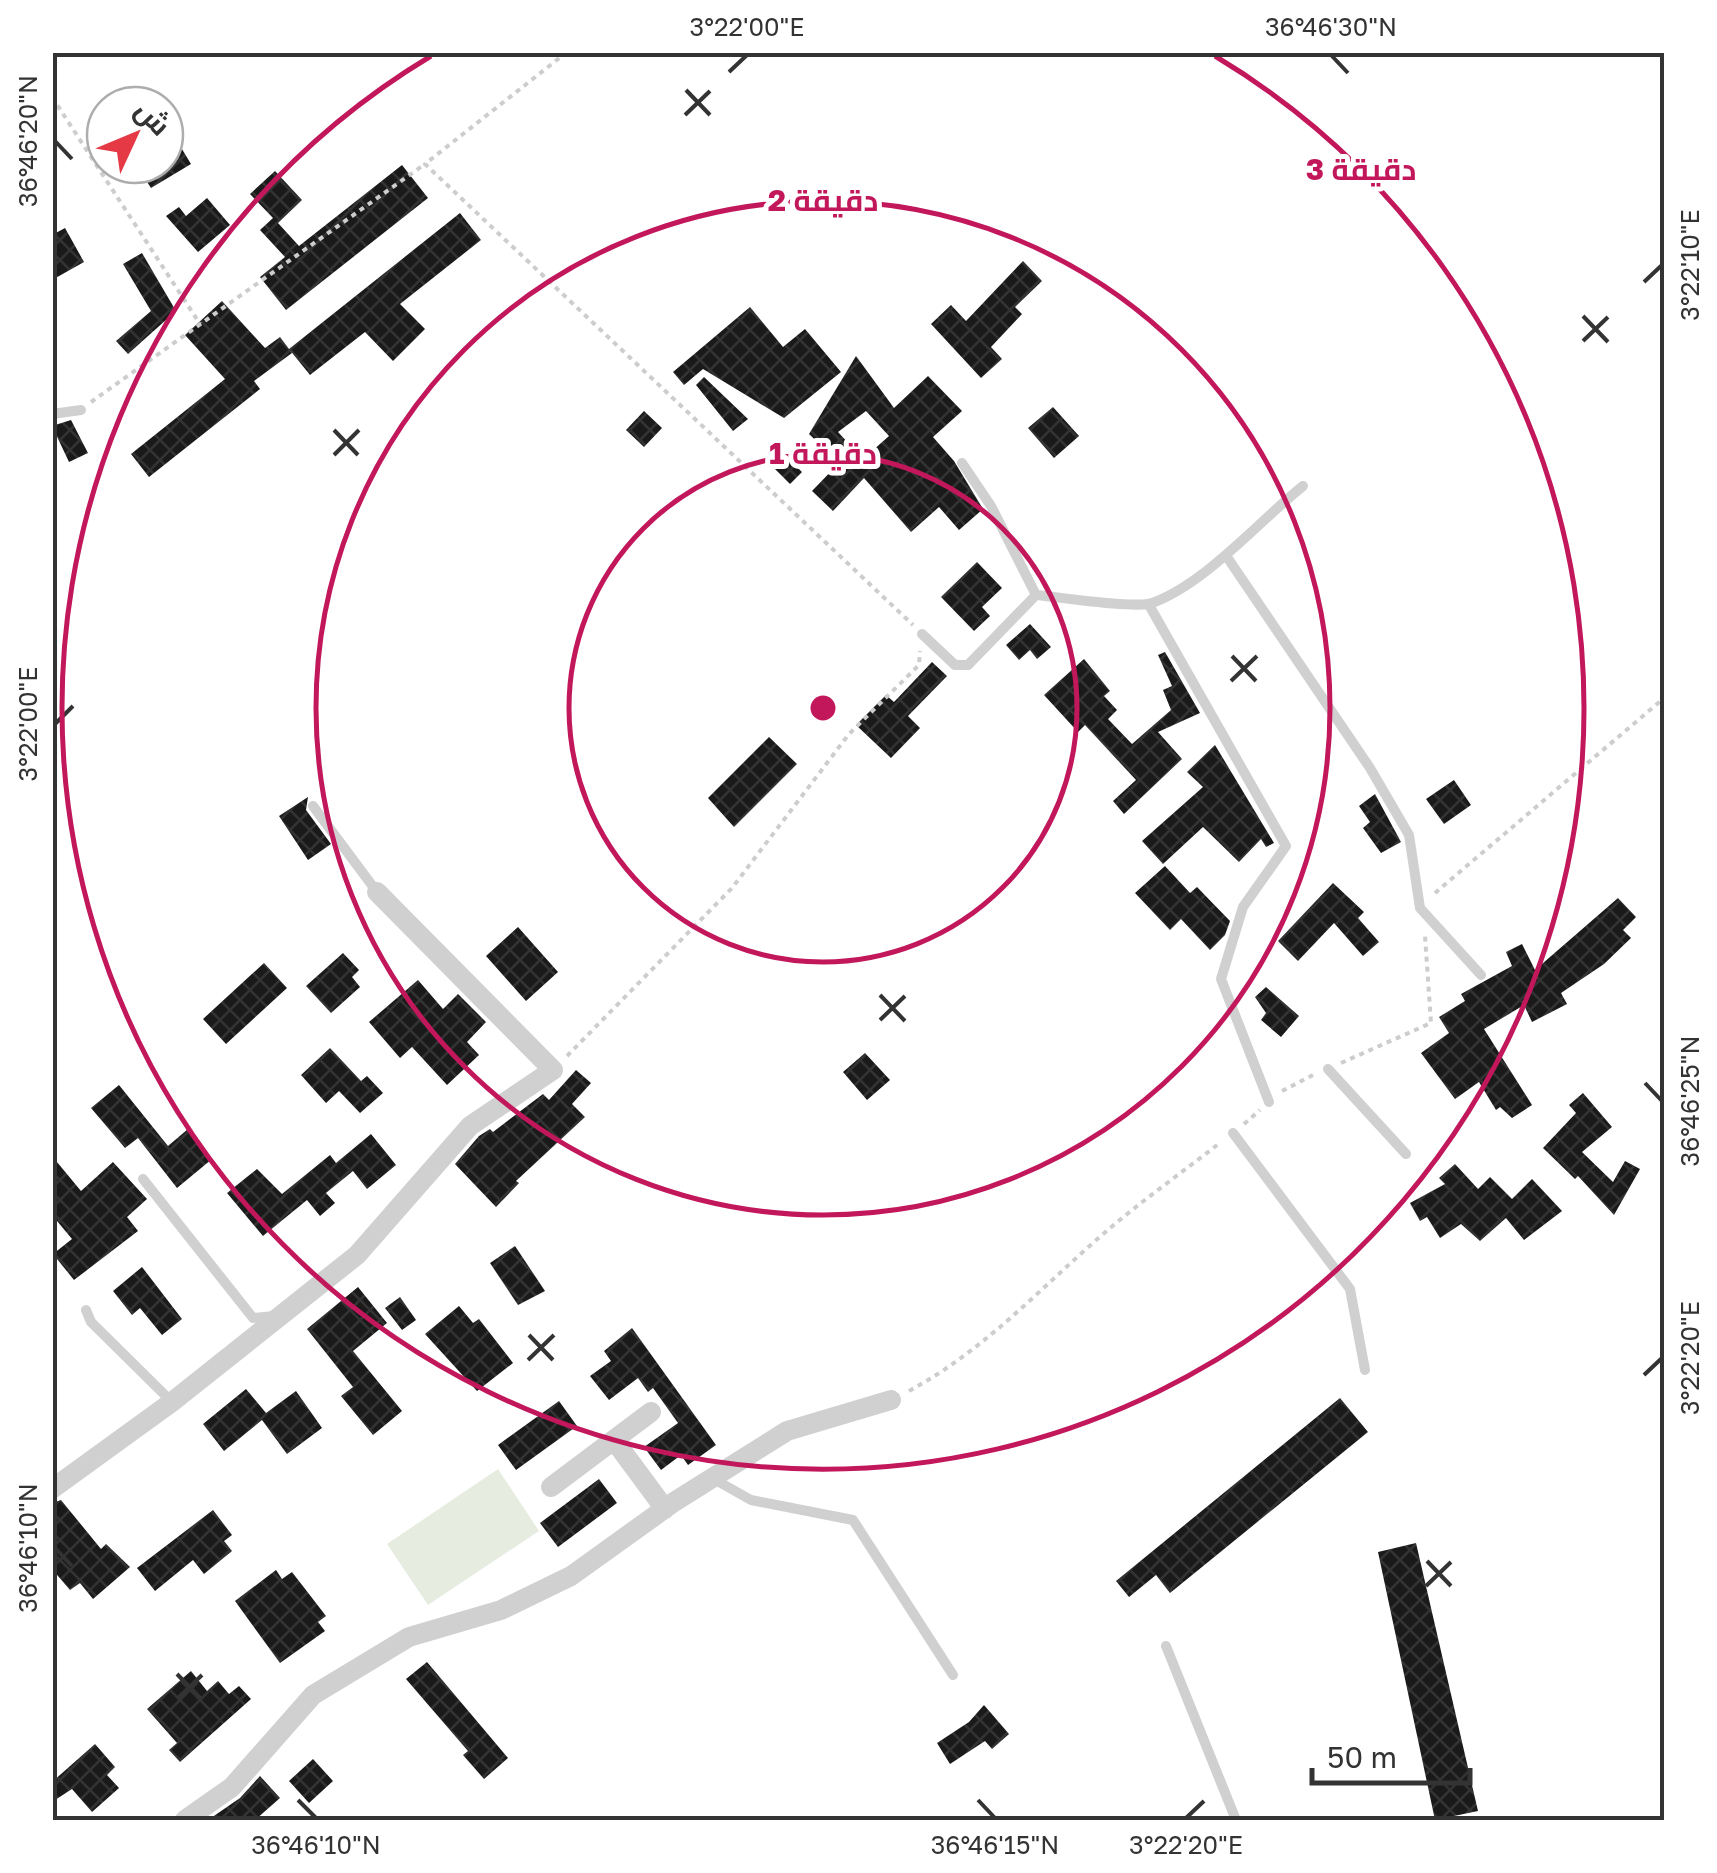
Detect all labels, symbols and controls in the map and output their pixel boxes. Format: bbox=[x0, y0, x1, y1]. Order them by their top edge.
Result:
text: 3°22'00"E bbox=[690, 11, 804, 42]
text: 36°46'30"N bbox=[1265, 11, 1397, 42]
text: 36°46'20"N bbox=[12, 75, 43, 207]
north arrow bbox=[85, 85, 185, 185]
text: ش bbox=[128, 93, 178, 142]
text: 3 دقيقة bbox=[1306, 151, 1416, 187]
text: 2 دقيقة bbox=[768, 182, 878, 218]
text: 3°22'10"E bbox=[1674, 209, 1705, 321]
text: 1 دقيقة bbox=[769, 435, 877, 471]
text: 3°22'00"E bbox=[12, 667, 43, 781]
centre of rings bbox=[805, 690, 841, 726]
text: 36°46'25"N bbox=[1674, 1036, 1705, 1166]
text: 3°22'20"E bbox=[1674, 1301, 1705, 1415]
text: 36°46'10"N bbox=[12, 1483, 43, 1613]
scale bar bbox=[1312, 1723, 1470, 1785]
text: 50 m bbox=[1327, 1739, 1397, 1775]
text: 36°46'10"N bbox=[251, 1829, 381, 1860]
text: 36°46'15"N bbox=[931, 1829, 1059, 1860]
text: 3°22'20"E bbox=[1129, 1829, 1243, 1860]

